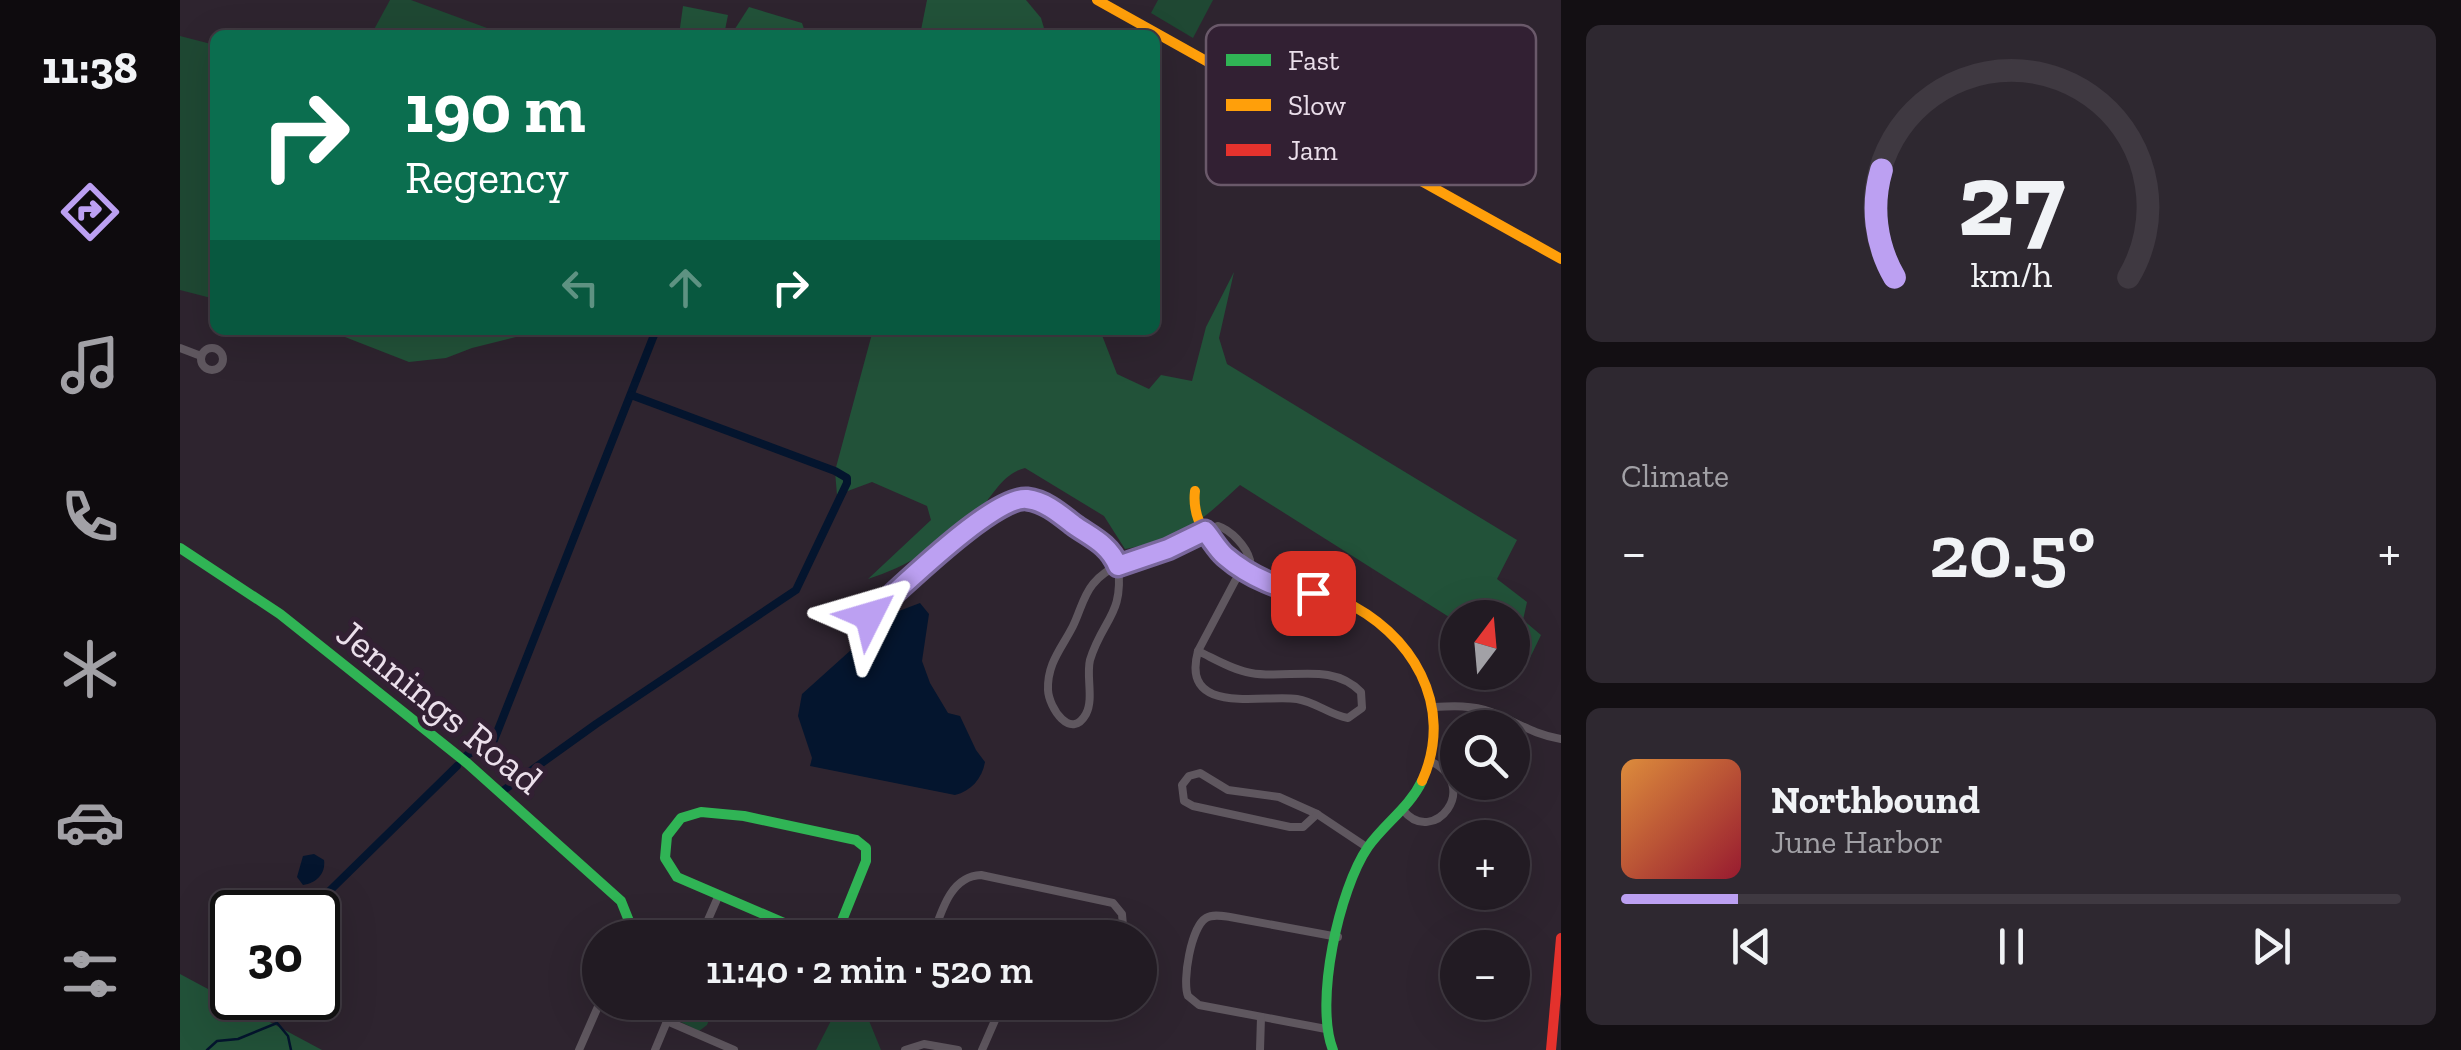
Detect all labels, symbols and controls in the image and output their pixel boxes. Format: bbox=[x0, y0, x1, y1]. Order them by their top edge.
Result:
legend bbox=[1206, 25, 1536, 185]
text: 11:38 bbox=[42, 41, 138, 95]
text: Fast bbox=[1288, 44, 1340, 77]
text: 190 m bbox=[405, 66, 585, 150]
icon: right bbox=[240, 70, 370, 200]
text: Slow bbox=[1288, 89, 1346, 122]
text: Jam bbox=[1288, 134, 1338, 167]
text: 27 bbox=[1957, 137, 2065, 262]
text: Regency bbox=[405, 151, 569, 205]
icon: directions bbox=[55, 177, 125, 247]
text: km/h bbox=[1970, 253, 2052, 296]
icon: left bbox=[553, 260, 608, 315]
icon: ahead bbox=[658, 260, 713, 315]
icon: right bbox=[763, 260, 818, 315]
icon: music bbox=[55, 330, 125, 400]
text: Climate bbox=[1621, 457, 1729, 495]
icon: phone bbox=[55, 482, 125, 552]
text: 20.5° bbox=[1929, 506, 2096, 596]
text: − bbox=[1621, 519, 1647, 585]
text: + bbox=[2378, 519, 2401, 585]
pin bbox=[1271, 551, 1356, 636]
position arrow bbox=[817, 564, 921, 668]
icon: arrive bbox=[1286, 566, 1341, 621]
north arrow bbox=[1440, 600, 1530, 690]
map controls bbox=[1440, 600, 1530, 1020]
street label: Jennings Road bbox=[328, 609, 552, 804]
icon: climate bbox=[55, 634, 125, 704]
button: search bbox=[1440, 710, 1530, 800]
text: Northbound bbox=[1771, 777, 1980, 823]
icon: car bbox=[55, 787, 125, 857]
button: + bbox=[1440, 820, 1530, 910]
text: June Harbor bbox=[1771, 823, 1943, 861]
speed limit sign: 30 bbox=[210, 890, 340, 1020]
icon: previous bbox=[1724, 919, 1779, 974]
icon: pause bbox=[1984, 919, 2039, 974]
icon: next bbox=[2244, 919, 2299, 974]
button: − bbox=[1440, 930, 1530, 1020]
icon: filters bbox=[55, 939, 125, 1009]
text: 11:40 · 2 min · 520 m bbox=[706, 947, 1033, 993]

